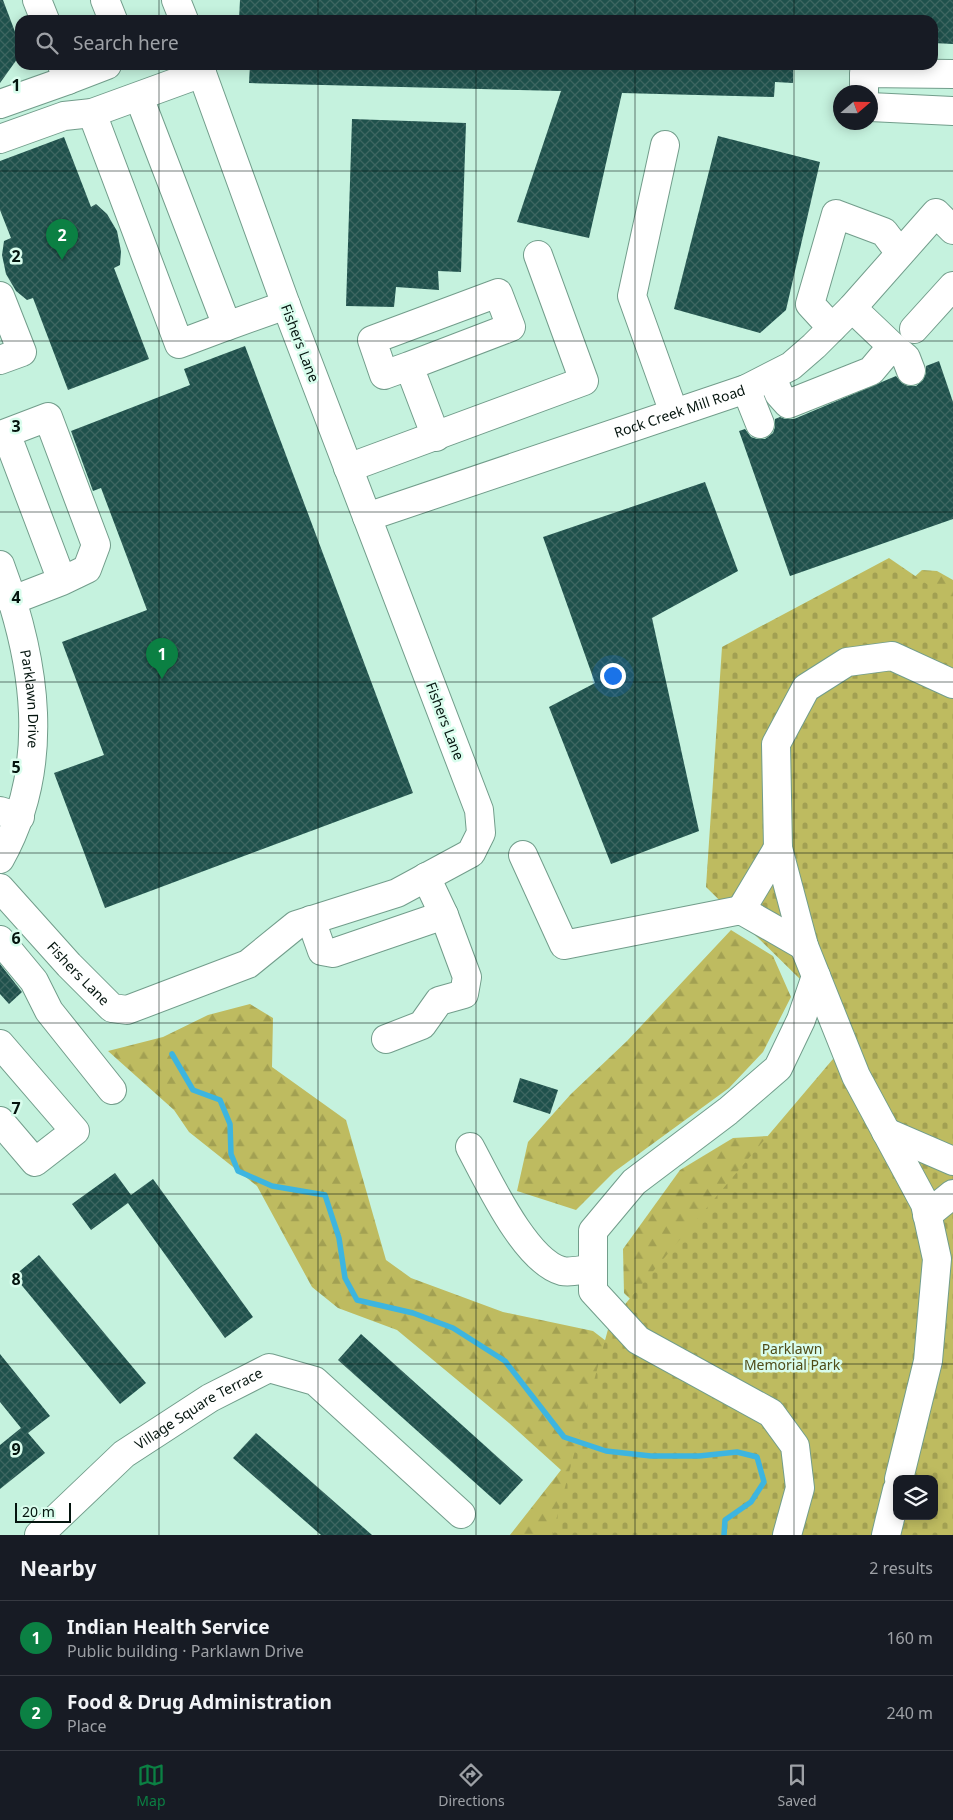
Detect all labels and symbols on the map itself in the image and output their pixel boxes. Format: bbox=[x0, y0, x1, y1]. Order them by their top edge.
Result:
text: 1 bbox=[11, 74, 21, 96]
north arrow bbox=[833, 85, 878, 130]
pin: 2 bbox=[46, 219, 78, 260]
text: 2 bbox=[11, 245, 21, 267]
street label: Fishers Lane bbox=[277, 301, 324, 385]
street label: Rock Creek Mill Road bbox=[611, 380, 748, 442]
text: 3 bbox=[11, 415, 21, 437]
text: 4 bbox=[11, 586, 21, 608]
pin: 1 bbox=[146, 638, 178, 679]
street label: Parklawn Drive bbox=[16, 648, 43, 749]
your location bbox=[600, 663, 626, 689]
street label: Fishers Lane bbox=[422, 679, 469, 763]
text: 5 bbox=[11, 756, 21, 778]
text: 6 bbox=[11, 927, 21, 949]
street label: Fishers Lane bbox=[43, 937, 114, 1009]
text: 7 bbox=[11, 1097, 21, 1119]
text: 8 bbox=[11, 1268, 21, 1290]
park label: Parklawn Memorial Park bbox=[744, 1339, 841, 1374]
street label: Village Square Terrace bbox=[131, 1363, 266, 1454]
text: 9 bbox=[11, 1438, 21, 1460]
scale bar bbox=[15, 1500, 71, 1523]

